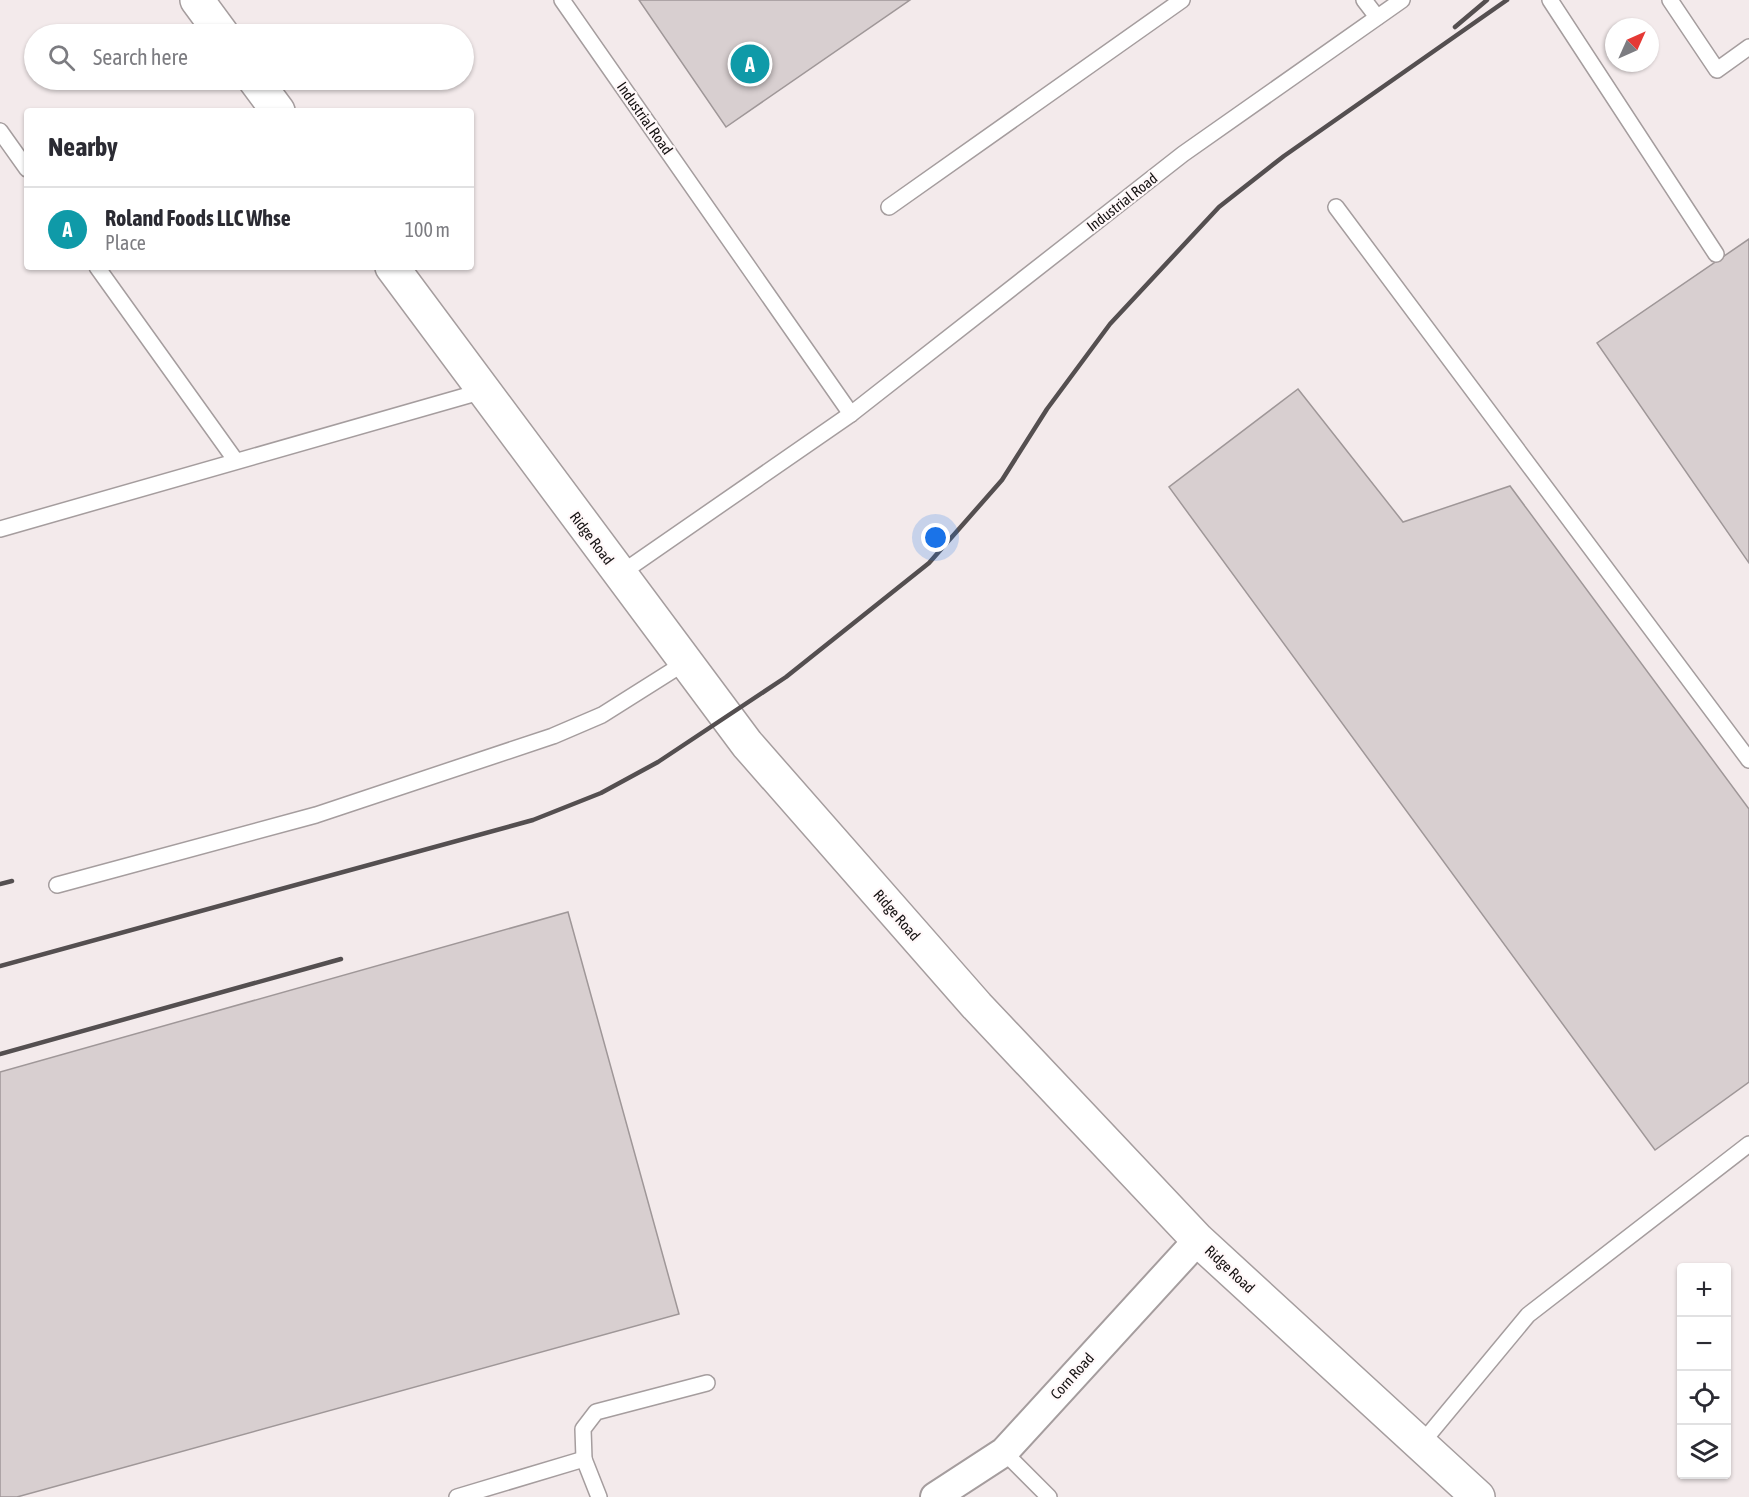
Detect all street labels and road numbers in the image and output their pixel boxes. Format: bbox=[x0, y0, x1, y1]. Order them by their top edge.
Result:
street label: Industrial Road bbox=[614, 78, 676, 158]
street label: Industrial Road bbox=[1083, 169, 1161, 235]
street label: Ridge Road bbox=[567, 508, 617, 568]
street label: Ridge Road bbox=[870, 886, 924, 944]
street label: Ridge Road bbox=[1202, 1242, 1258, 1296]
street label: Corn Road bbox=[1047, 1349, 1097, 1403]

